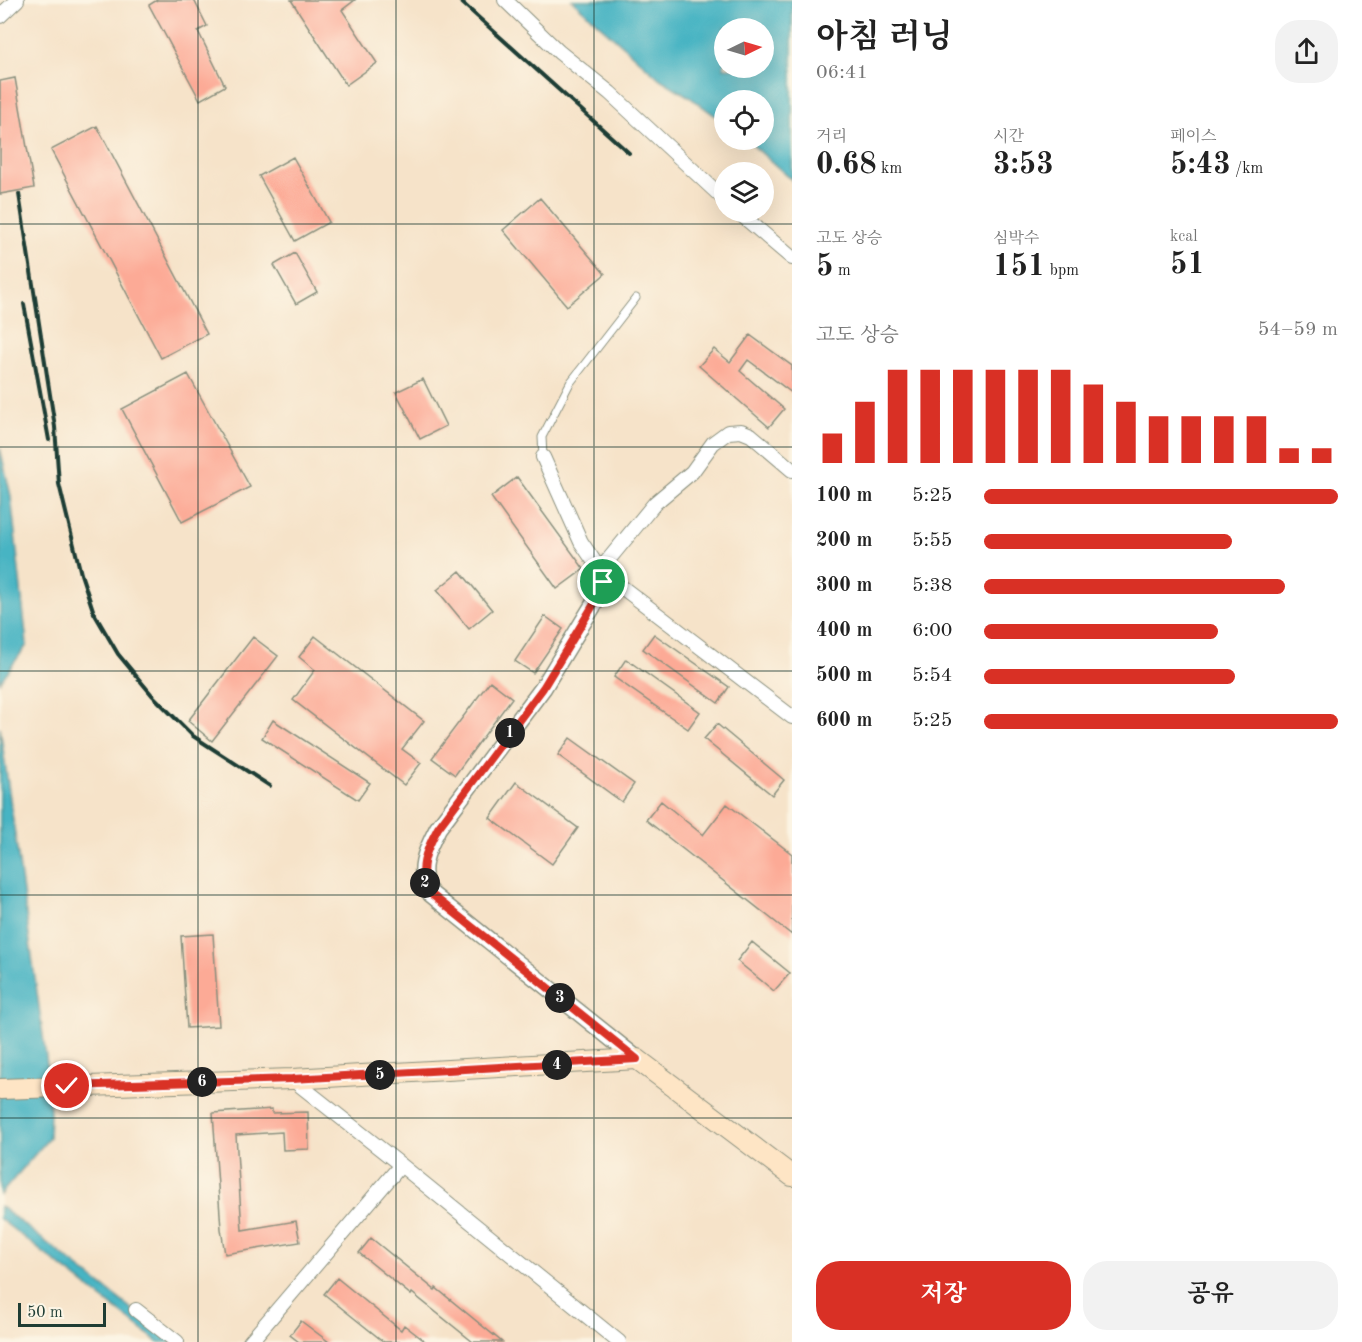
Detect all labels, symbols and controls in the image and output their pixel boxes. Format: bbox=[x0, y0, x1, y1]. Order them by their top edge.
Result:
north arrow bbox=[714, 18, 774, 78]
map controls bbox=[714, 18, 774, 222]
button: share bbox=[1275, 20, 1338, 83]
text: 아침 러닝 bbox=[816, 22, 953, 55]
text: 06:41 bbox=[816, 63, 868, 83]
button: locate bbox=[714, 90, 774, 150]
text: 거리 bbox=[816, 129, 847, 145]
text: 시간 bbox=[993, 129, 1024, 145]
text: 페이스 bbox=[1170, 129, 1216, 145]
text: 0.68 bbox=[816, 150, 877, 180]
text: 3:53 bbox=[993, 150, 1054, 180]
text: 5:43 bbox=[1170, 150, 1231, 180]
text: km bbox=[877, 161, 902, 177]
text: /km bbox=[1231, 161, 1263, 177]
button: layers bbox=[714, 162, 774, 222]
text: kcal bbox=[1170, 229, 1198, 245]
text: 고도 상승 bbox=[816, 231, 882, 247]
text: 심박수 bbox=[993, 231, 1039, 247]
text: 51 bbox=[1170, 250, 1205, 280]
text: 5 bbox=[816, 252, 833, 282]
text: 151 bbox=[993, 252, 1045, 282]
text: m bbox=[833, 263, 851, 279]
text: bpm bbox=[1045, 263, 1079, 279]
text: 54–59 m bbox=[1258, 320, 1338, 340]
text: 고도 상승 bbox=[816, 326, 899, 346]
text: 100 m bbox=[816, 486, 872, 506]
text: 5:25 bbox=[912, 486, 952, 506]
text: 200 m bbox=[816, 531, 872, 551]
text: 5:55 bbox=[912, 531, 952, 551]
pin bbox=[577, 556, 628, 607]
icon: arrive bbox=[586, 565, 619, 598]
text: 300 m bbox=[816, 576, 872, 596]
text: 5:38 bbox=[912, 576, 952, 596]
text: 400 m bbox=[816, 621, 872, 641]
text: 6:00 bbox=[912, 621, 952, 641]
text: 500 m bbox=[816, 666, 872, 686]
text: 5:54 bbox=[912, 666, 952, 686]
text: 600 m bbox=[816, 711, 872, 731]
text: 5:25 bbox=[912, 711, 952, 731]
pin: 1 bbox=[495, 718, 525, 748]
text: 1 bbox=[505, 725, 515, 741]
pin: 2 bbox=[410, 868, 440, 898]
text: 2 bbox=[420, 875, 430, 891]
pin: 3 bbox=[545, 983, 575, 1013]
text: 3 bbox=[555, 990, 565, 1006]
pin: 4 bbox=[542, 1050, 572, 1080]
text: 4 bbox=[552, 1057, 562, 1073]
pin bbox=[41, 1060, 92, 1111]
pin: 5 bbox=[365, 1060, 395, 1090]
pin: 6 bbox=[187, 1067, 217, 1097]
text: 5 bbox=[375, 1067, 385, 1083]
icon: check bbox=[50, 1069, 83, 1102]
text: 6 bbox=[197, 1074, 207, 1090]
button: 저장 bbox=[816, 1261, 1071, 1330]
button: 공유 bbox=[1083, 1261, 1338, 1330]
scale bar bbox=[18, 1300, 106, 1328]
text: 50 m bbox=[27, 1305, 63, 1321]

